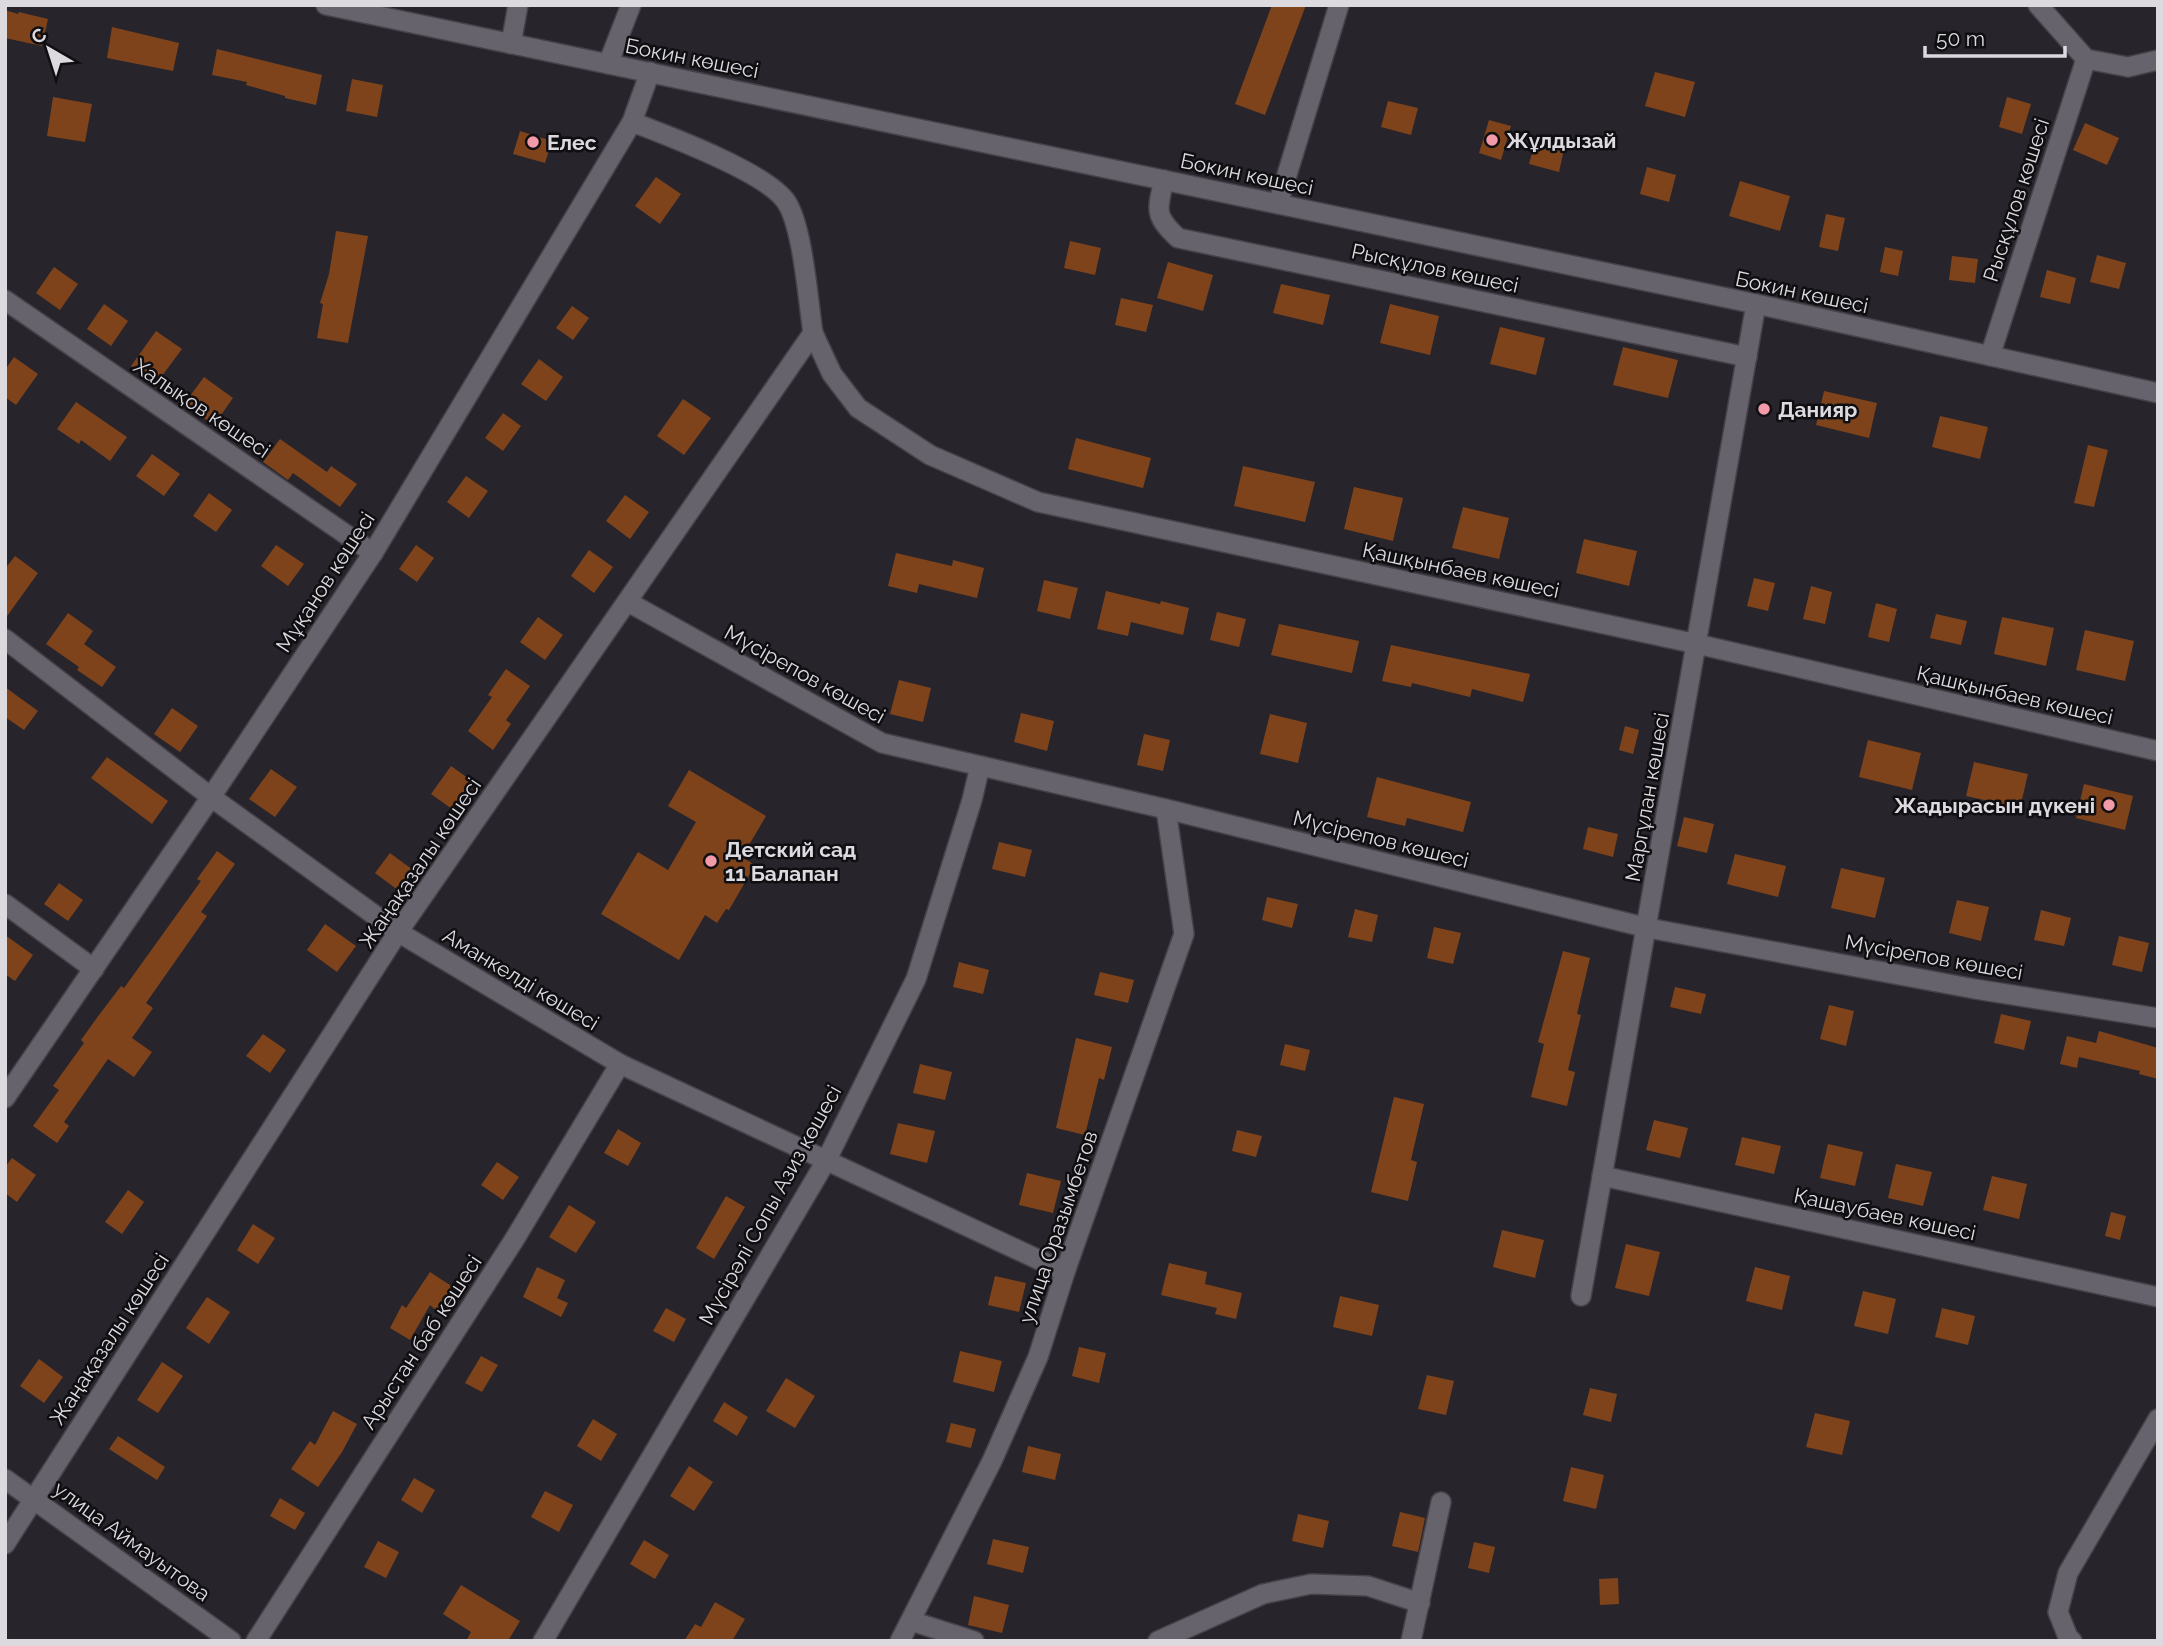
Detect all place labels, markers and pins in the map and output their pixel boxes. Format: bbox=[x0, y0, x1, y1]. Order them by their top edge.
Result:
place label: Жұлдызай bbox=[1506, 128, 1617, 153]
place label: Елес bbox=[547, 130, 597, 155]
marker: Жұлдызай bbox=[1484, 132, 1500, 148]
marker: Елес bbox=[525, 134, 541, 150]
place label: Данияр bbox=[1778, 397, 1857, 422]
marker: Данияр bbox=[1756, 401, 1772, 417]
place label: Жадырасын дүкені bbox=[1894, 793, 2095, 818]
marker: Жадырасын дүкені bbox=[2101, 797, 2117, 813]
place label: Детский сад 11 Балапан bbox=[725, 837, 856, 886]
marker: Детский сад 11 Балапан bbox=[703, 853, 719, 869]

